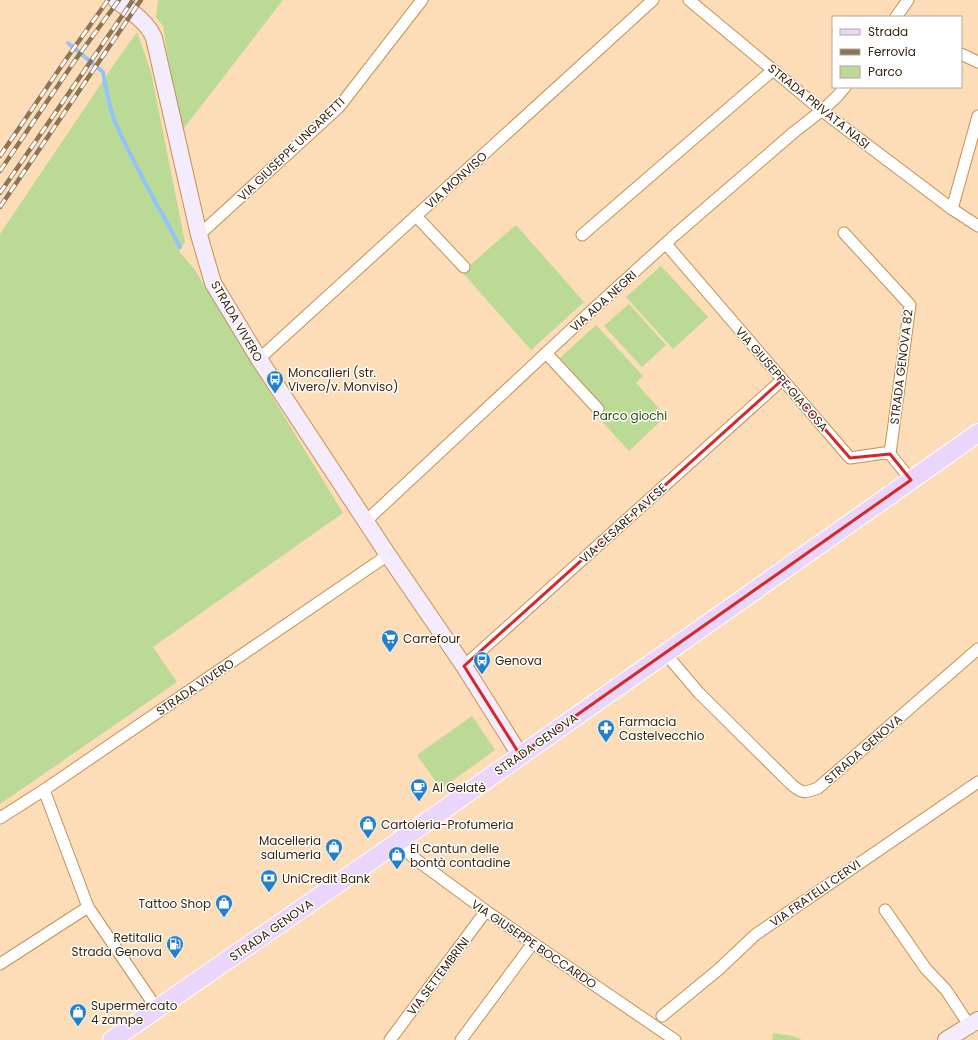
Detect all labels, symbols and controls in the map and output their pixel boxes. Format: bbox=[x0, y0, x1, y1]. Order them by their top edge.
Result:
legend bbox=[832, 16, 962, 88]
text: Strada bbox=[868, 23, 908, 40]
text: Ferrovia bbox=[868, 43, 916, 60]
street label: STRADA PRIVATA NASI bbox=[765, 60, 873, 152]
text: Parco bbox=[868, 63, 903, 80]
street label: VIA GIUSEPPE UNGARETTI bbox=[234, 93, 348, 205]
street label: VIA MONVISO bbox=[421, 148, 491, 212]
street label: VIA ADA NEGRI bbox=[566, 266, 640, 336]
street label: STRADA VIVERO bbox=[207, 277, 267, 365]
street label: STRADA GENOVA 82 bbox=[885, 308, 917, 426]
street label: VIA GIUSEPPE GIACOSA bbox=[732, 323, 832, 435]
place label: Moncalieri (str. Vivero/v. Monviso) bbox=[288, 364, 398, 395]
bus stop icon: Moncalieri (str. Vivero/v. Monviso) bbox=[265, 369, 285, 394]
park label: Parco giochi bbox=[593, 407, 667, 424]
street label: VIA CESARE PAVESE bbox=[576, 479, 670, 567]
supermarket icon: Carrefour bbox=[380, 628, 400, 653]
place label: Carrefour bbox=[403, 630, 461, 647]
bus stop icon: Genova bbox=[472, 650, 492, 675]
place label: Genova bbox=[495, 652, 542, 669]
street label: STRADA VIVERO bbox=[153, 655, 237, 719]
street label: STRADA GENOVA bbox=[491, 709, 581, 779]
street label: STRADA GENOVA bbox=[820, 710, 906, 788]
place label: Farmacia Castelvecchio bbox=[619, 713, 705, 744]
pharmacy icon: Farmacia Castelvecchio bbox=[596, 718, 616, 743]
cafe icon: Al Gelatè bbox=[409, 777, 429, 802]
place label: Al Gelatè bbox=[432, 779, 486, 796]
shop icon: Cartoleria-Profumeria bbox=[358, 814, 378, 839]
place label: Cartoleria-Profumeria bbox=[381, 816, 514, 833]
place label: Macelleria salumeria bbox=[259, 832, 321, 863]
shop icon: Macelleria salumeria bbox=[324, 837, 344, 862]
place label: El Cantun delle bontà contadine bbox=[410, 840, 510, 871]
shop icon: El Cantun delle bontà contadine bbox=[387, 845, 407, 870]
street label: VIA FRATELLI CERVI bbox=[766, 855, 864, 931]
bank icon: UniCredit Bank bbox=[259, 868, 279, 893]
place label: UniCredit Bank bbox=[282, 870, 371, 887]
shop icon: Tattoo Shop bbox=[214, 893, 234, 918]
place label: Tattoo Shop bbox=[139, 895, 211, 912]
street label: STRADA GENOVA bbox=[226, 895, 316, 965]
street label: VIA GIUSEPPE BOCCARDO bbox=[468, 896, 600, 992]
place label: Retitalia Strada Genova bbox=[72, 929, 162, 960]
street label: VIA SETTEMBRINI bbox=[403, 933, 473, 1019]
fuel station icon: Retitalia Strada Genova bbox=[165, 934, 185, 959]
place label: Supermercato 4 zampe bbox=[91, 997, 178, 1028]
shop icon: Supermercato 4 zampe bbox=[68, 1002, 88, 1027]

